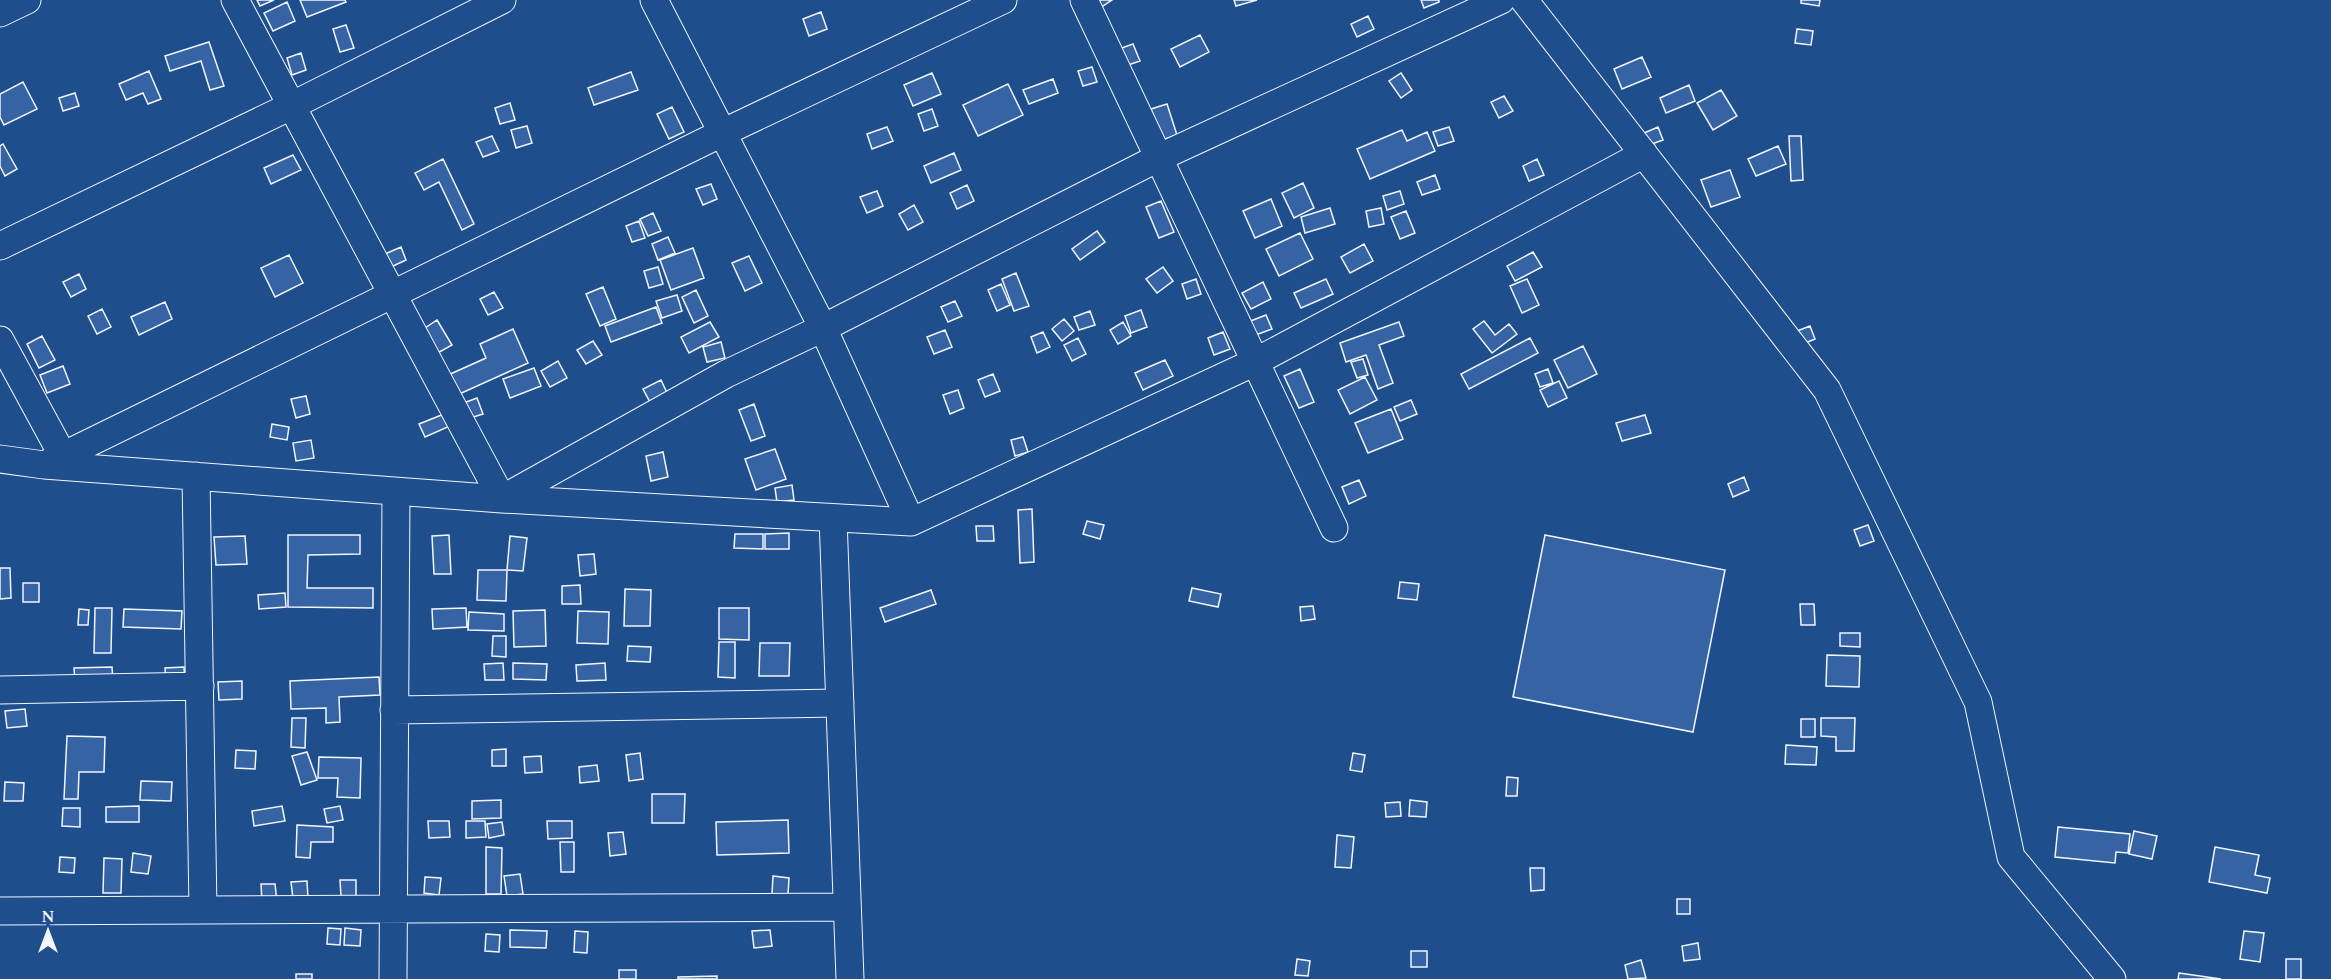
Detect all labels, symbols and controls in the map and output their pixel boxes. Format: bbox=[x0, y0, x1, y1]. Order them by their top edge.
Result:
north arrow bbox=[18, 901, 78, 961]
text: N bbox=[41, 905, 55, 929]

